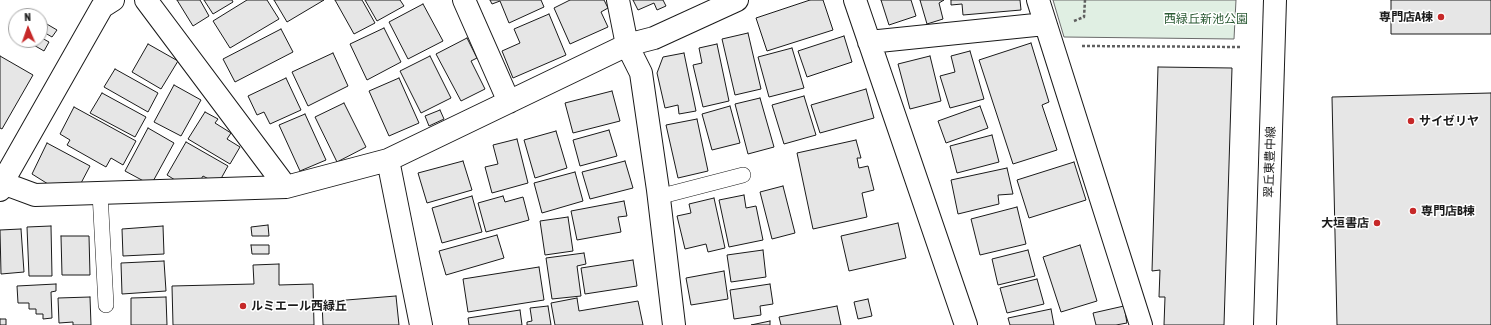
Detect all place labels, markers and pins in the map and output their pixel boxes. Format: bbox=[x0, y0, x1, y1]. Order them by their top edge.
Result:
place label: 専門店A棟 bbox=[1379, 10, 1433, 24]
marker: 専門店A棟 bbox=[1436, 12, 1446, 22]
place label: サイゼリヤ bbox=[1419, 114, 1479, 128]
marker: サイゼリヤ bbox=[1406, 116, 1416, 126]
place label: 専門店B棟 bbox=[1421, 204, 1475, 218]
marker: 専門店B棟 bbox=[1408, 206, 1418, 216]
place label: 大垣書店 bbox=[1321, 216, 1369, 230]
marker: 大垣書店 bbox=[1372, 218, 1382, 228]
place label: ルミエール西緑丘 bbox=[251, 299, 347, 313]
marker: ルミエール西緑丘 bbox=[238, 301, 248, 311]

